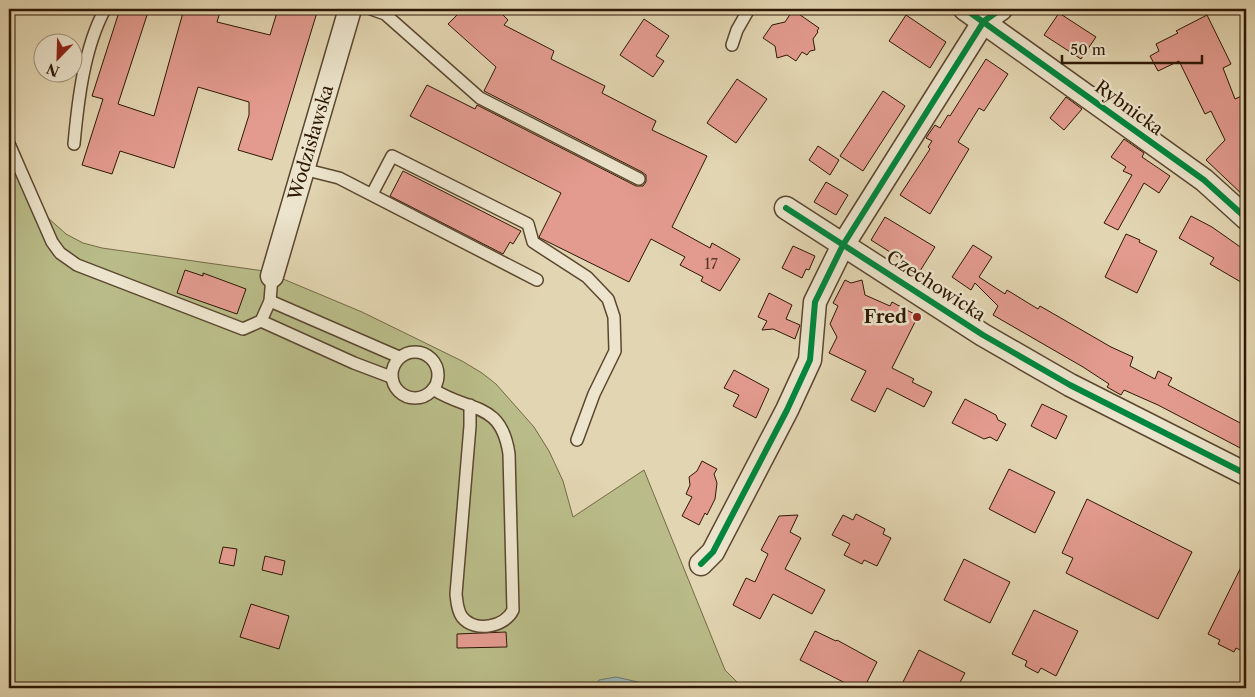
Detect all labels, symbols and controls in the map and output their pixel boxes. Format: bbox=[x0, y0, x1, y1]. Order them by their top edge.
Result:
north arrow bbox=[32, 32, 82, 82]
scale bar bbox=[1062, 32, 1202, 64]
text: 50 m bbox=[1070, 40, 1106, 59]
text: N bbox=[44, 59, 62, 81]
street label: Rybnicka bbox=[1091, 76, 1168, 140]
street label: Wodzisławska bbox=[283, 82, 338, 204]
street label: Czechowicka bbox=[882, 246, 990, 326]
house number: 17 bbox=[704, 254, 718, 273]
place label: Fred bbox=[864, 306, 907, 328]
marker: Fred bbox=[911, 311, 923, 323]

